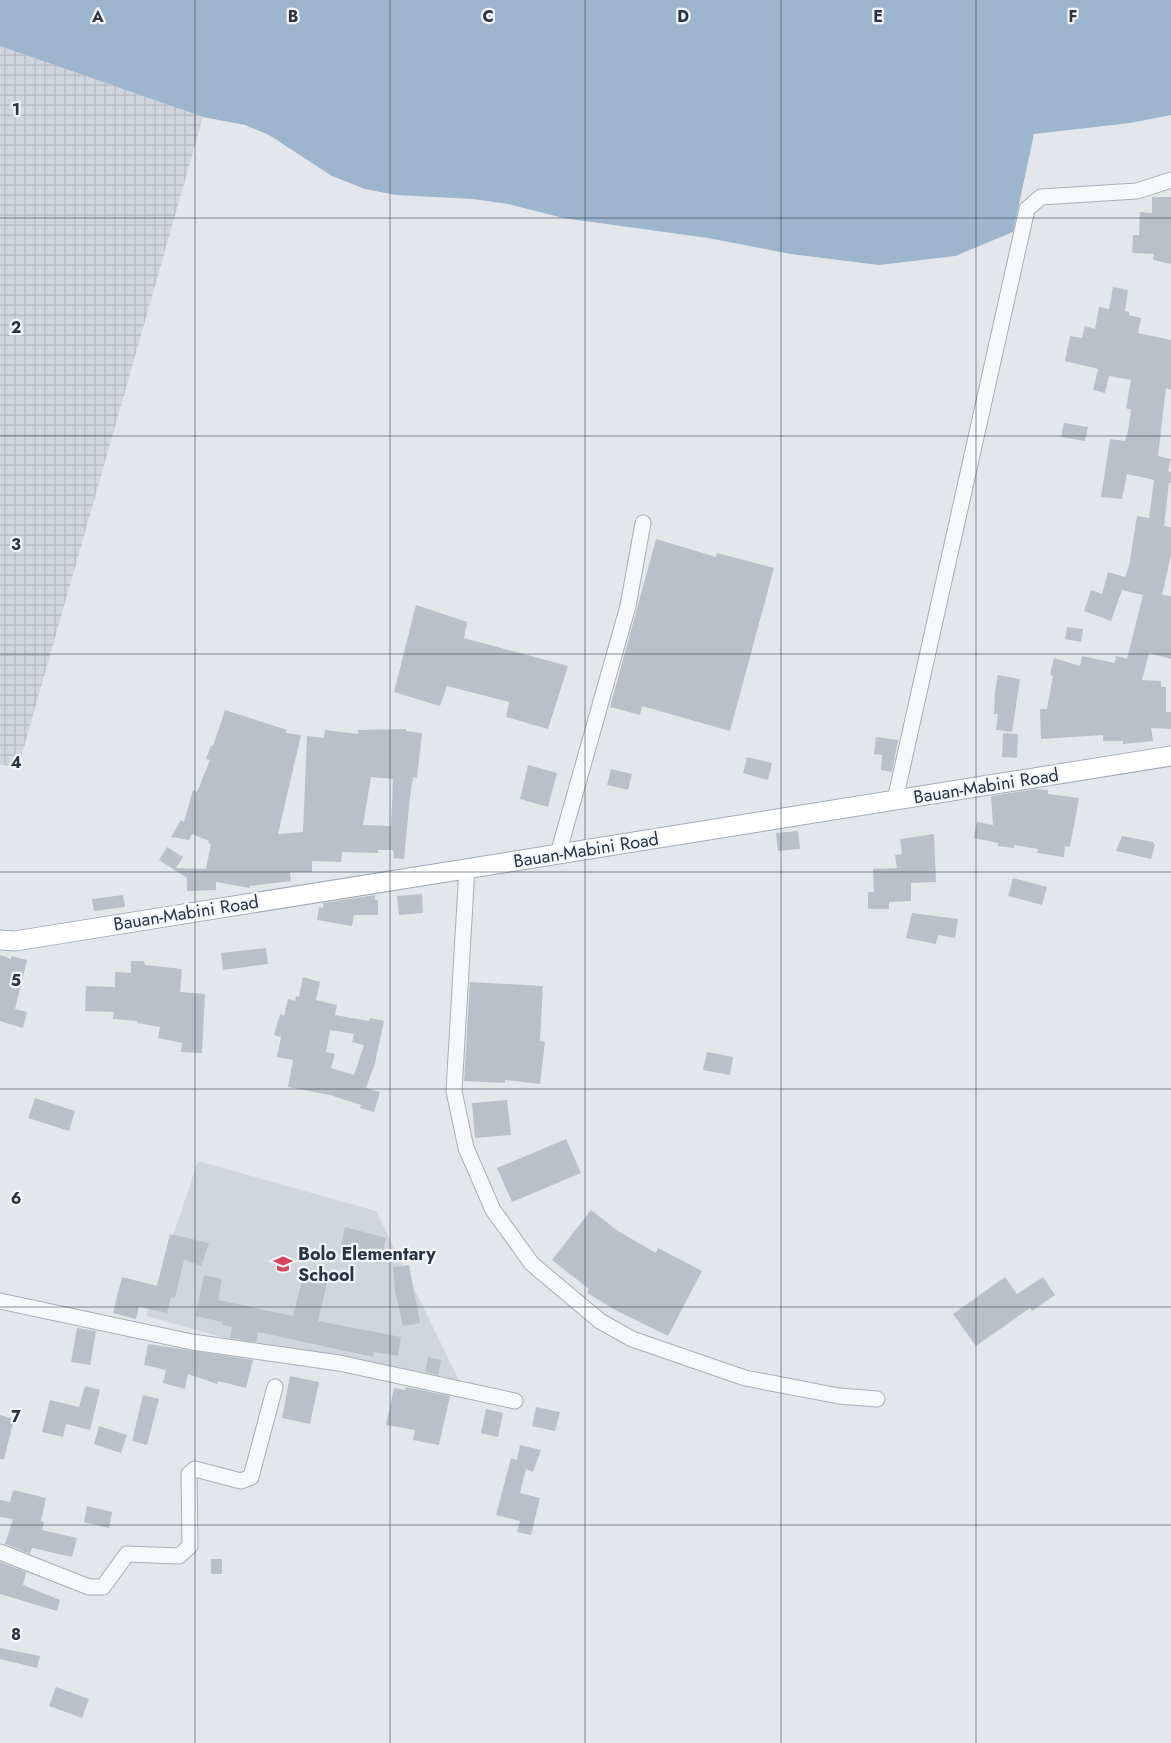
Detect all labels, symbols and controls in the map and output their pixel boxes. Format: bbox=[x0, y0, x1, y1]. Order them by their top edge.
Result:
text: A bbox=[91, 5, 104, 28]
text: B bbox=[288, 5, 298, 28]
text: C bbox=[482, 5, 494, 28]
text: D bbox=[677, 5, 689, 28]
text: E bbox=[873, 5, 883, 28]
text: F bbox=[1069, 5, 1077, 28]
text: 1 bbox=[12, 98, 20, 121]
text: 2 bbox=[11, 316, 21, 339]
text: 3 bbox=[11, 533, 21, 556]
text: 4 bbox=[10, 751, 22, 774]
street label: Bauan-Mabini Road bbox=[912, 762, 1060, 810]
street label: Bauan-Mabini Road bbox=[512, 826, 660, 874]
street label: Bauan-Mabini Road bbox=[112, 889, 260, 937]
text: 5 bbox=[11, 969, 21, 992]
text: 6 bbox=[11, 1187, 21, 1210]
place label: Bolo Elementary School bbox=[298, 1241, 436, 1288]
school or university icon: Bolo Elementary School bbox=[272, 1253, 294, 1275]
text: 7 bbox=[11, 1405, 21, 1428]
text: 8 bbox=[11, 1623, 21, 1646]

